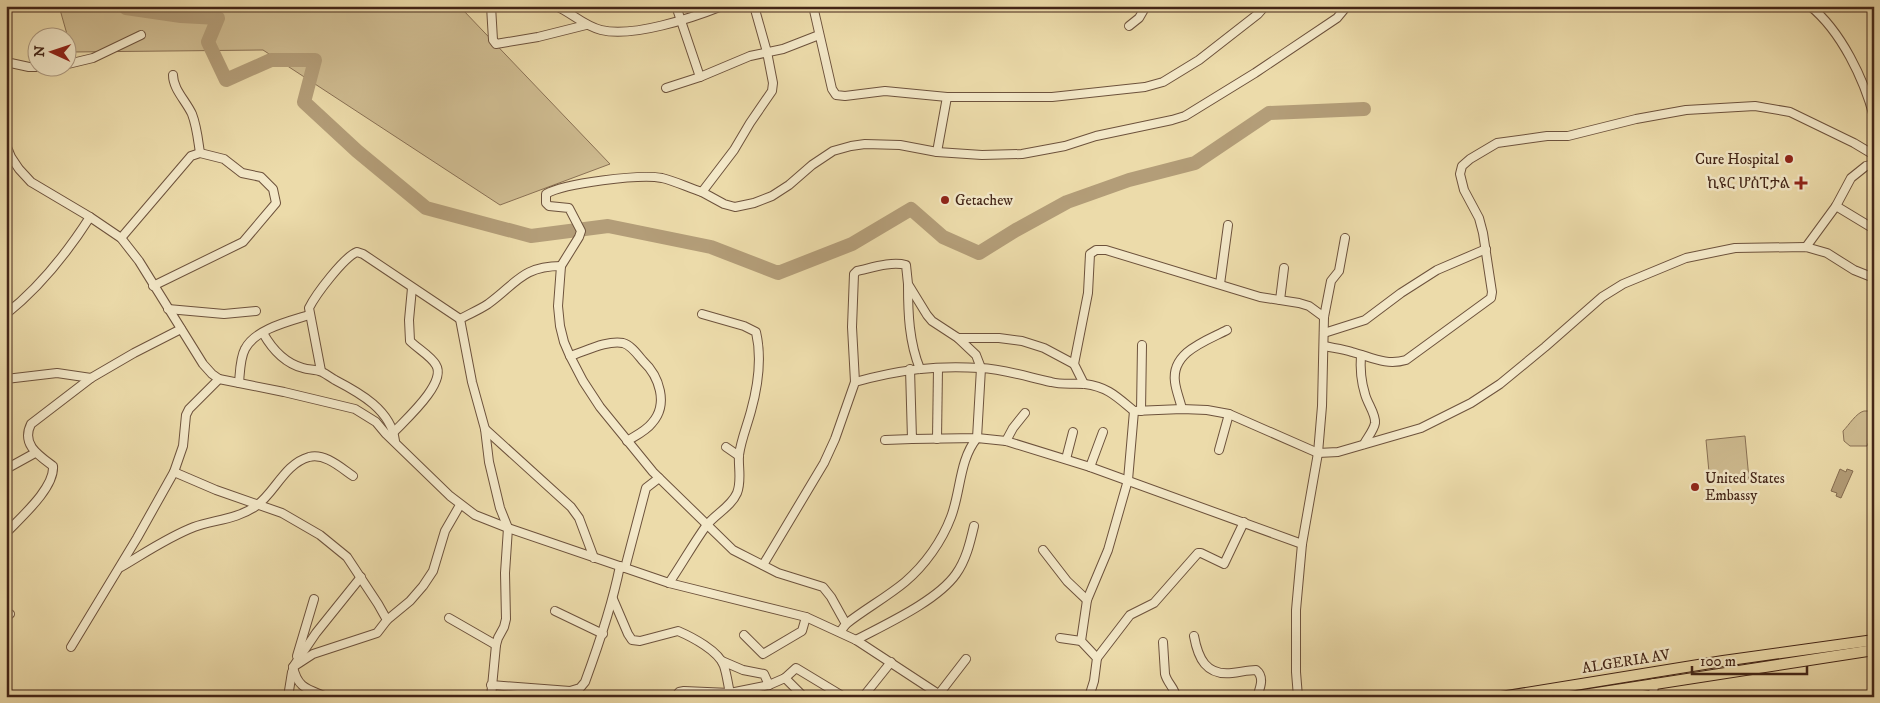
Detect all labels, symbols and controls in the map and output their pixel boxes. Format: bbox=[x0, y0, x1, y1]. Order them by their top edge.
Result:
north arrow bbox=[28, 28, 78, 78]
text: N bbox=[31, 45, 49, 58]
place label: Cure Hospital bbox=[1695, 150, 1779, 169]
marker: Cure Hospital bbox=[1783, 153, 1795, 165]
place label: ኪዩር ሆስፒታል bbox=[1707, 174, 1790, 193]
marker: ኪዩር ሆስፒታል bbox=[1794, 176, 1808, 190]
place label: Getachew bbox=[955, 191, 1013, 210]
marker: Getachew bbox=[939, 194, 951, 206]
place label: United States Embassy bbox=[1705, 469, 1785, 505]
marker: United States Embassy bbox=[1689, 481, 1701, 493]
scale bar bbox=[1692, 643, 1808, 675]
street label: ALGERIA AV bbox=[1581, 645, 1672, 678]
text: 100 m bbox=[1700, 652, 1736, 671]

